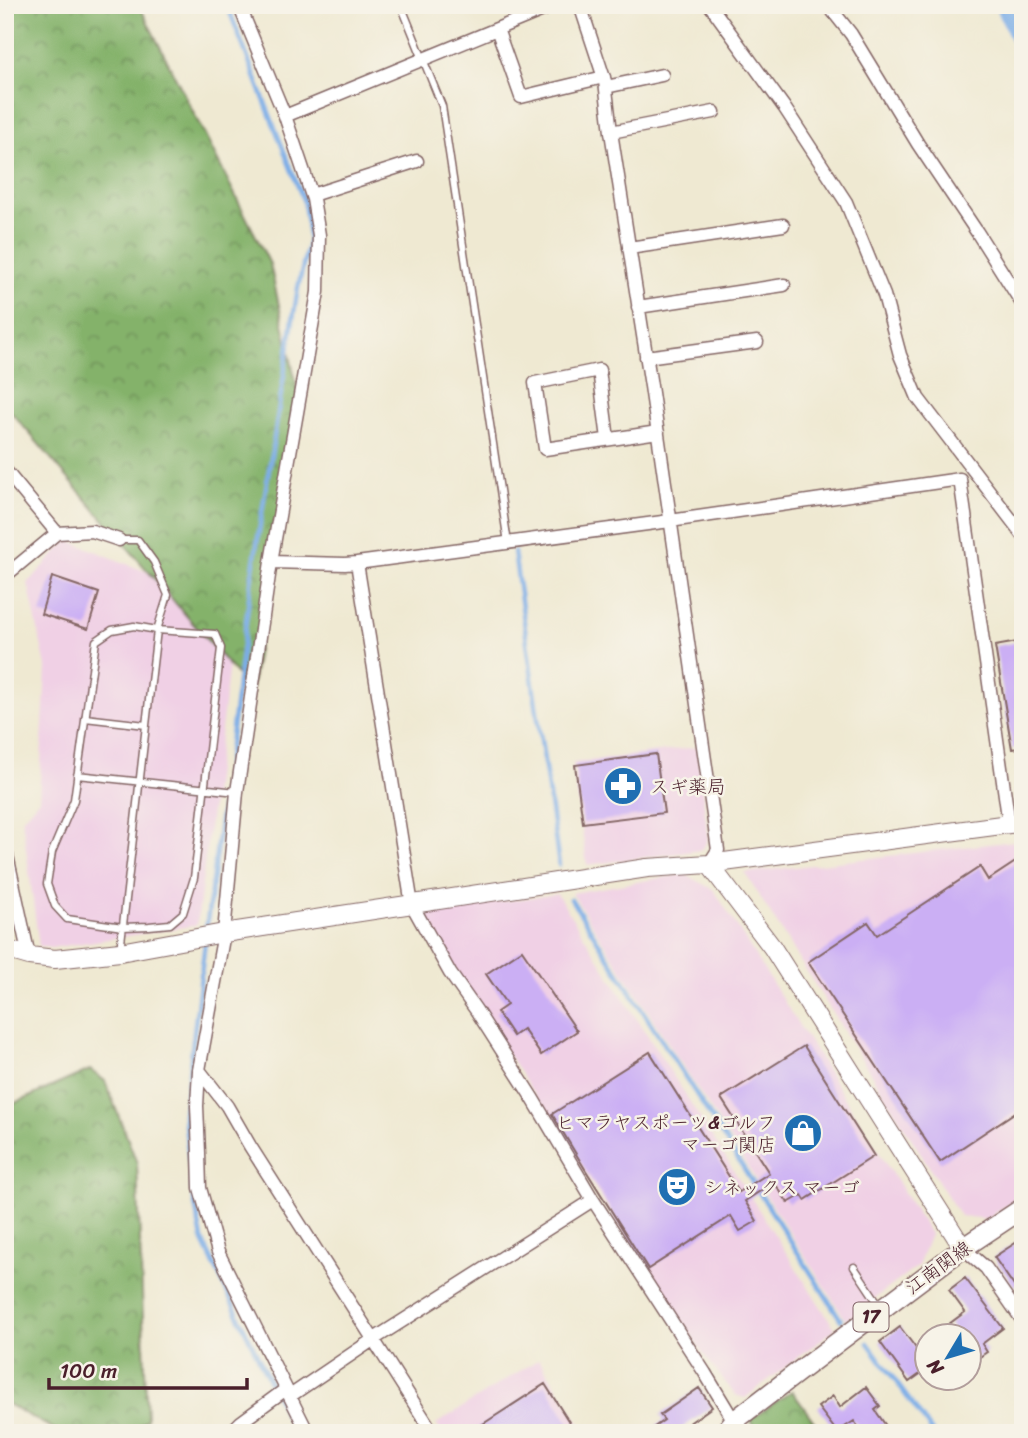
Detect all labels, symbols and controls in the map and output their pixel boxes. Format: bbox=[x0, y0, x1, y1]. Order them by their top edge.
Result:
pharmacy icon: スギ薬局 bbox=[602, 765, 644, 807]
place label: スギ薬局 bbox=[650, 770, 726, 803]
place label: ヒマラヤスポーツ&ゴルフ マーゴ関店 bbox=[556, 1106, 776, 1161]
shop icon: ヒマラヤスポーツ&ゴルフ マーゴ関店 bbox=[782, 1112, 824, 1154]
theatre icon: シネックス マーゴ bbox=[656, 1166, 698, 1208]
place label: シネックス マーゴ bbox=[704, 1171, 860, 1204]
street label: 江南関線 bbox=[898, 1232, 979, 1303]
road number: 17 bbox=[854, 1302, 888, 1332]
north arrow bbox=[912, 1322, 982, 1392]
scale bar bbox=[49, 1347, 247, 1391]
text: N bbox=[917, 1351, 953, 1383]
text: 100 m bbox=[60, 1352, 117, 1390]

